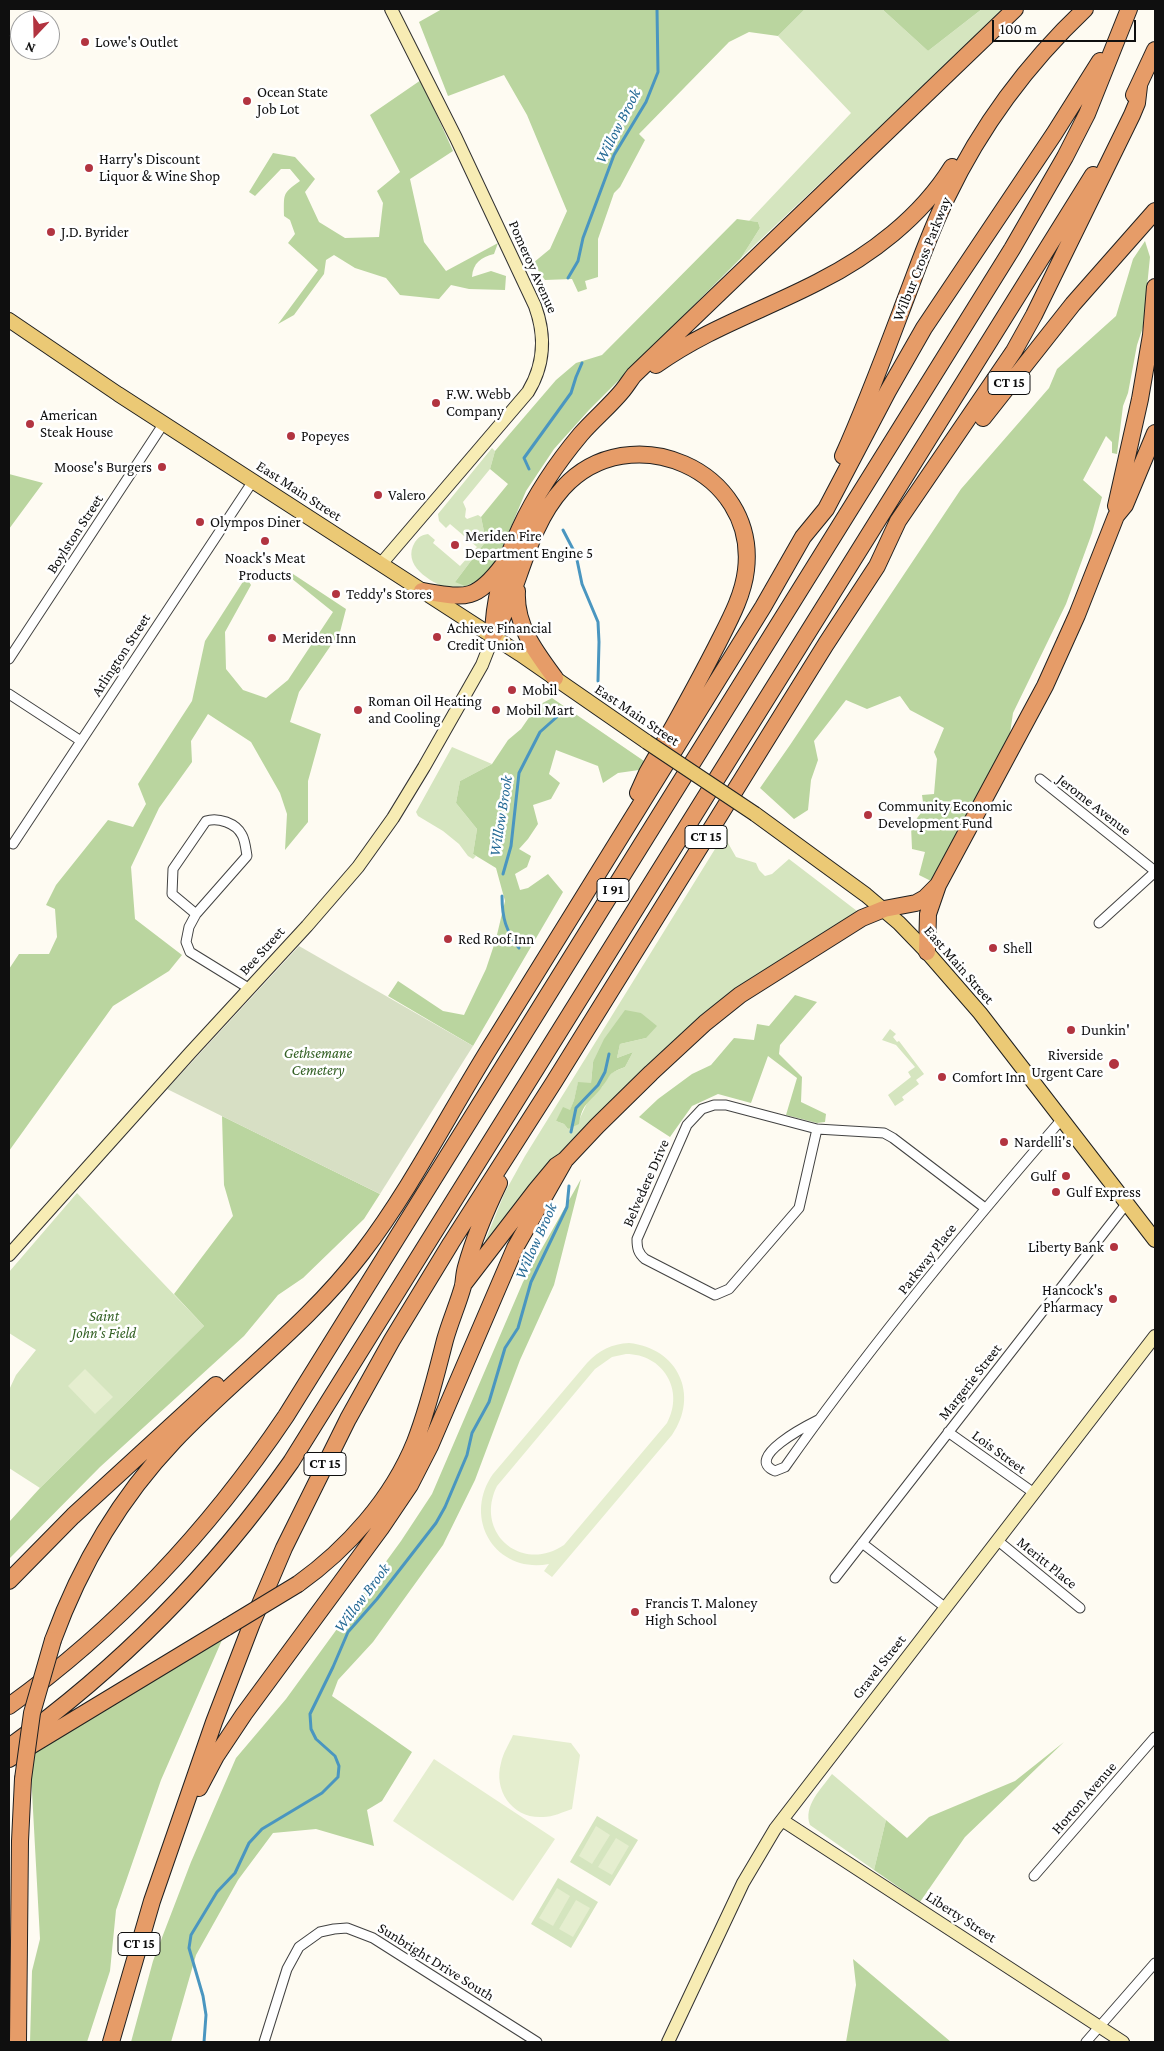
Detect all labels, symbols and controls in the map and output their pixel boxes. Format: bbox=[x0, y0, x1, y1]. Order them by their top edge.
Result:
north arrow bbox=[10, 10, 60, 60]
scale bar bbox=[994, 10, 1138, 42]
text: 100 m bbox=[1000, 21, 1037, 37]
place label: Lowe's Outlet bbox=[95, 33, 178, 51]
marker: Lowe's Outlet bbox=[79, 36, 91, 48]
text: N bbox=[23, 39, 37, 57]
place label: Ocean State Job Lot bbox=[257, 83, 328, 118]
water label: Willow Brook bbox=[591, 85, 645, 167]
marker: Ocean State Job Lot bbox=[241, 95, 253, 107]
place label: Harry's Discount Liquor & Wine Shop bbox=[99, 150, 220, 185]
marker: Harry's Discount Liquor & Wine Shop bbox=[83, 162, 95, 174]
street label: Wilbur Cross Parkway bbox=[889, 194, 955, 324]
street label: Pomeroy Avenue bbox=[505, 218, 561, 316]
place label: J.D. Byrider bbox=[61, 223, 129, 241]
marker: J.D. Byrider bbox=[45, 226, 57, 238]
road number: CT 15 bbox=[988, 372, 1030, 394]
place label: F.W. Webb Company bbox=[446, 385, 511, 420]
marker: F.W. Webb Company bbox=[430, 397, 442, 409]
place label: American Steak House bbox=[40, 406, 113, 441]
marker: American Steak House bbox=[24, 418, 36, 430]
place label: Popeyes bbox=[301, 427, 349, 445]
marker: Popeyes bbox=[285, 430, 297, 442]
street label: East Main Street bbox=[253, 457, 345, 525]
place label: Moose's Burgers bbox=[54, 458, 152, 476]
marker: Moose's Burgers bbox=[156, 461, 168, 473]
place label: Valero bbox=[388, 486, 426, 504]
marker: Valero bbox=[372, 489, 384, 501]
street label: Boylston Street bbox=[43, 491, 107, 577]
place label: Olympos Diner bbox=[210, 513, 301, 531]
marker: Olympos Diner bbox=[194, 516, 206, 528]
place label: Meriden Fire Department Engine 5 bbox=[465, 527, 593, 562]
marker: Noack's Meat Products bbox=[259, 535, 271, 547]
marker: Meriden Fire Department Engine 5 bbox=[449, 539, 461, 551]
place label: Noack's Meat Products bbox=[225, 549, 305, 584]
place label: Teddy's Stores bbox=[346, 585, 432, 603]
marker: Teddy's Stores bbox=[330, 588, 342, 600]
street label: Arlington Street bbox=[88, 610, 154, 700]
place label: Achieve Financial Credit Union bbox=[447, 619, 552, 654]
place label: Meriden Inn bbox=[282, 629, 356, 647]
marker: Achieve Financial Credit Union bbox=[431, 631, 443, 643]
marker: Meriden Inn bbox=[266, 632, 278, 644]
street label: East Main Street bbox=[591, 680, 683, 750]
place label: Mobil bbox=[522, 681, 557, 699]
marker: Mobil bbox=[506, 684, 518, 696]
place label: Roman Oil Heating and Cooling bbox=[368, 692, 482, 727]
place label: Mobil Mart bbox=[506, 701, 574, 719]
marker: Roman Oil Heating and Cooling bbox=[352, 704, 364, 716]
marker: Mobil Mart bbox=[490, 704, 502, 716]
street label: Jerome Avenue bbox=[1053, 770, 1135, 840]
water label: Willow Brook bbox=[485, 774, 517, 858]
place label: Community Economic Development Fund bbox=[878, 797, 1012, 832]
marker: Community Economic Development Fund bbox=[862, 809, 874, 821]
road number: CT 15 bbox=[685, 826, 727, 849]
road number: I 91 bbox=[597, 878, 629, 902]
street label: East Main Street bbox=[920, 922, 998, 1008]
street label: Bee Street bbox=[235, 923, 289, 979]
place label: Red Roof Inn bbox=[458, 930, 534, 948]
marker: Red Roof Inn bbox=[442, 933, 454, 945]
place label: Shell bbox=[1003, 939, 1033, 957]
marker: Shell bbox=[987, 942, 999, 954]
place label: Dunkin' bbox=[1081, 1021, 1130, 1039]
marker: Dunkin' bbox=[1065, 1024, 1077, 1036]
park label: Gethsemane Cemetery bbox=[284, 1044, 352, 1079]
place label: Riverside Urgent Care bbox=[1031, 1046, 1103, 1081]
marker: Riverside Urgent Care bbox=[1107, 1057, 1121, 1071]
place label: Comfort Inn bbox=[952, 1068, 1026, 1086]
marker: Comfort Inn bbox=[936, 1071, 948, 1083]
place label: Nardelli's bbox=[1014, 1133, 1071, 1151]
marker: Nardelli's bbox=[998, 1136, 1010, 1148]
street label: Belvedere Drive bbox=[619, 1137, 673, 1229]
place label: Gulf bbox=[1030, 1167, 1056, 1185]
marker: Gulf bbox=[1060, 1170, 1072, 1182]
place label: Gulf Express bbox=[1066, 1183, 1141, 1201]
marker: Gulf Express bbox=[1050, 1186, 1062, 1198]
water label: Willow Brook bbox=[511, 1200, 561, 1282]
street label: Parkway Place bbox=[894, 1220, 960, 1298]
place label: Liberty Bank bbox=[1028, 1238, 1104, 1256]
marker: Liberty Bank bbox=[1108, 1241, 1120, 1253]
place label: Hancock's Pharmacy bbox=[1042, 1281, 1103, 1316]
marker: Hancock's Pharmacy bbox=[1107, 1293, 1119, 1305]
park label: Saint John's Field bbox=[72, 1307, 136, 1342]
street label: Margerie Street bbox=[935, 1340, 1005, 1424]
street label: Lois Street bbox=[968, 1426, 1030, 1478]
road number: CT 15 bbox=[304, 1452, 346, 1476]
street label: Meritt Place bbox=[1013, 1533, 1081, 1593]
water label: Willow Brook bbox=[330, 1560, 394, 1636]
place label: Francis T. Maloney High School bbox=[645, 1594, 757, 1629]
marker: Francis T. Maloney High School bbox=[629, 1606, 641, 1618]
street label: Gravel Street bbox=[848, 1631, 910, 1703]
street label: Horton Avenue bbox=[1048, 1758, 1120, 1838]
street label: Liberty Street bbox=[922, 1887, 1000, 1947]
street label: Sunbright Drive South bbox=[374, 1919, 498, 2005]
road number: CT 15 bbox=[118, 1932, 160, 1956]

